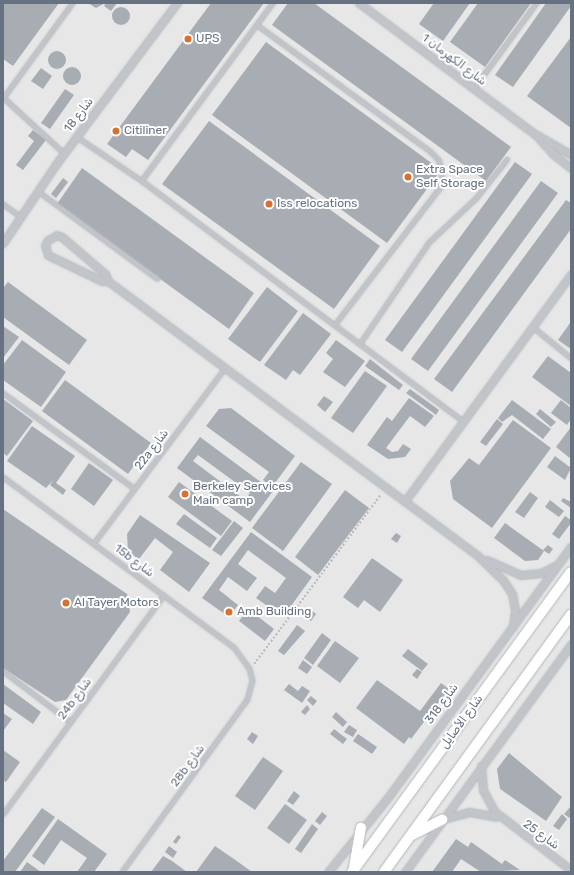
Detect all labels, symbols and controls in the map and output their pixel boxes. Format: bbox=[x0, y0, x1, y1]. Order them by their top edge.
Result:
street label: شارع الكهرمان 1 bbox=[419, 31, 489, 89]
place label: UPS bbox=[196, 32, 220, 46]
marker: UPS bbox=[183, 34, 193, 44]
street label: شارع 18 bbox=[61, 95, 97, 135]
place label: Citiliner bbox=[124, 124, 167, 138]
marker: Citiliner bbox=[111, 126, 121, 136]
place label: Extra Space Self Storage bbox=[416, 163, 485, 191]
marker: Extra Space Self Storage bbox=[403, 172, 413, 182]
place label: Iss relocations bbox=[277, 197, 357, 211]
marker: Iss relocations bbox=[264, 199, 274, 209]
street label: 22a شارع bbox=[132, 427, 172, 473]
place label: Berkeley Services Main camp bbox=[193, 480, 292, 508]
marker: Berkeley Services Main camp bbox=[180, 489, 190, 499]
street label: 15b شارع bbox=[111, 541, 157, 581]
place label: Al Tayer Motors bbox=[74, 596, 159, 610]
marker: Al Tayer Motors bbox=[61, 598, 71, 608]
place label: Amb Building bbox=[237, 605, 311, 619]
marker: Amb Building bbox=[224, 607, 234, 617]
street label: 24b شارع bbox=[55, 675, 95, 723]
street label: شارع 318 bbox=[422, 681, 462, 727]
street label: شارع الأصايل bbox=[438, 692, 486, 752]
street label: 28b شارع bbox=[168, 742, 208, 790]
street label: شارع 25 bbox=[520, 817, 562, 853]

